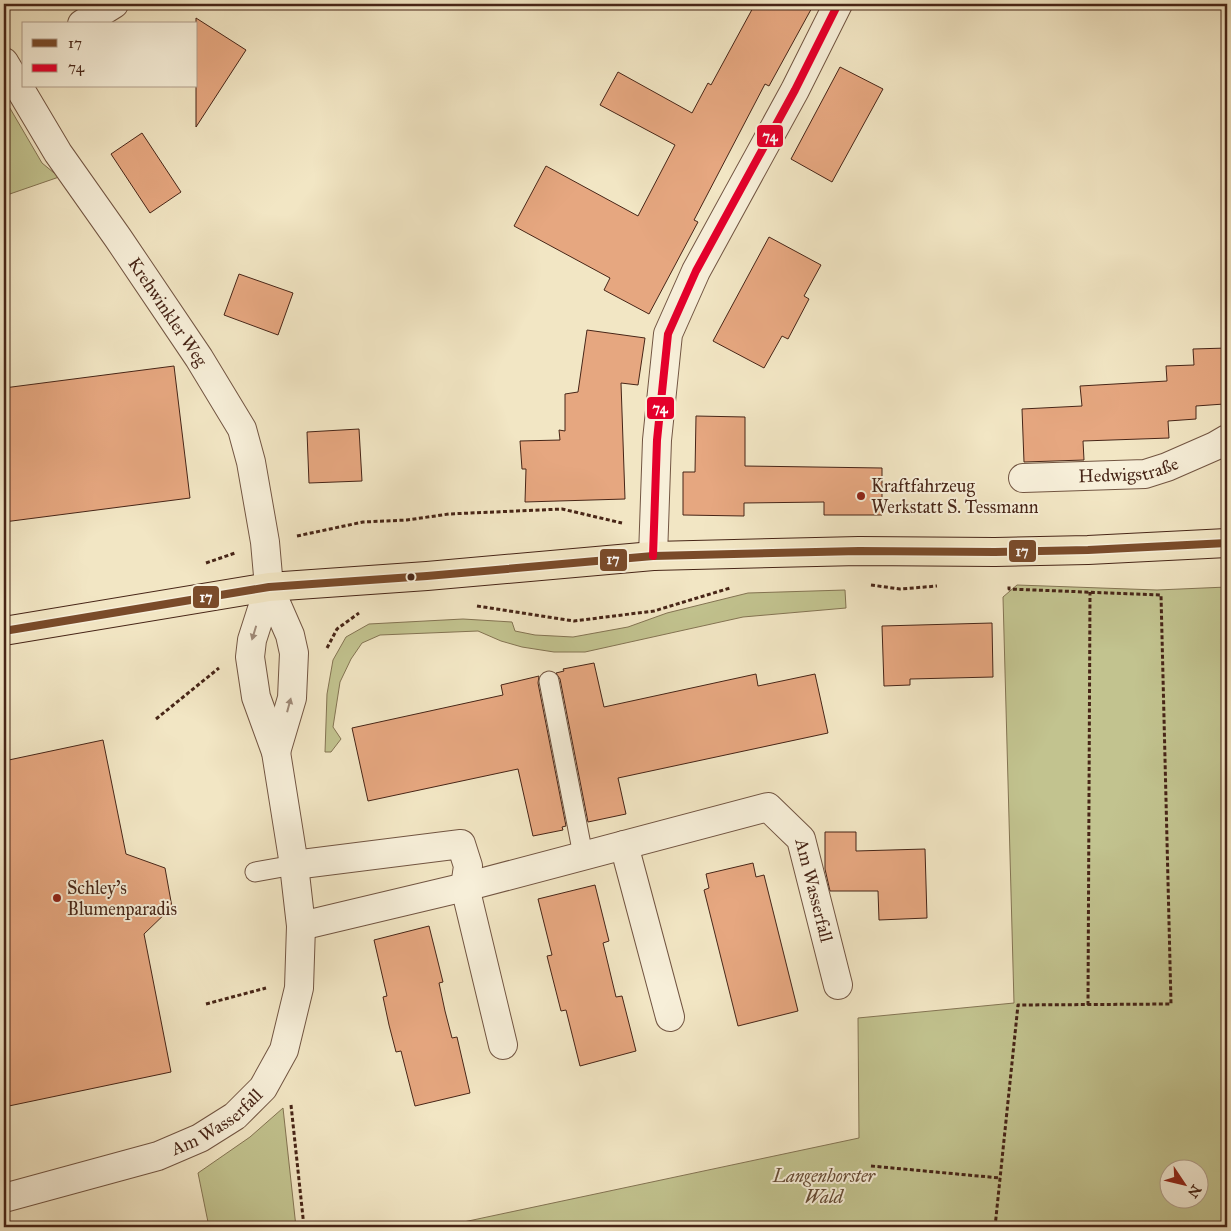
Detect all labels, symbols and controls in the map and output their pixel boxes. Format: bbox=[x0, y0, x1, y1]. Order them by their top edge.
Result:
legend bbox=[22, 22, 198, 88]
text: 17 bbox=[68, 34, 82, 52]
text: 74 bbox=[68, 58, 85, 76]
line badge: 74 bbox=[756, 124, 784, 148]
text: 74 bbox=[763, 128, 779, 146]
street label: Krehwinkler Weg bbox=[123, 253, 213, 371]
line badge: 74 bbox=[646, 396, 675, 420]
text: 74 bbox=[653, 400, 669, 418]
street label: Hedwigstraße bbox=[1078, 452, 1182, 487]
place label: Kraftfahrzeug Werkstatt S. Tessmann bbox=[871, 475, 1039, 518]
marker: Kraftfahrzeug Werkstatt S. Tessmann bbox=[855, 490, 867, 502]
line badge: 17 bbox=[1008, 539, 1037, 563]
text: 17 bbox=[1015, 543, 1029, 560]
line badge: 17 bbox=[599, 548, 628, 572]
text: 17 bbox=[606, 551, 620, 568]
unlabelled marker bbox=[406, 572, 416, 582]
line badge: 17 bbox=[192, 585, 220, 609]
text: 17 bbox=[199, 589, 213, 606]
one-way arrow bbox=[250, 626, 258, 641]
one-way arrow bbox=[286, 697, 294, 712]
street label: Am Wasserfall bbox=[790, 835, 838, 945]
place label: Schley's Blumenparadis bbox=[67, 877, 177, 920]
marker: Schley's Blumenparadis bbox=[51, 892, 63, 904]
street label: Am Wasserfall bbox=[167, 1084, 267, 1160]
north arrow bbox=[1158, 1158, 1208, 1208]
park label: Langenhorster Wald bbox=[772, 1165, 877, 1208]
text: N bbox=[1184, 1181, 1205, 1201]

